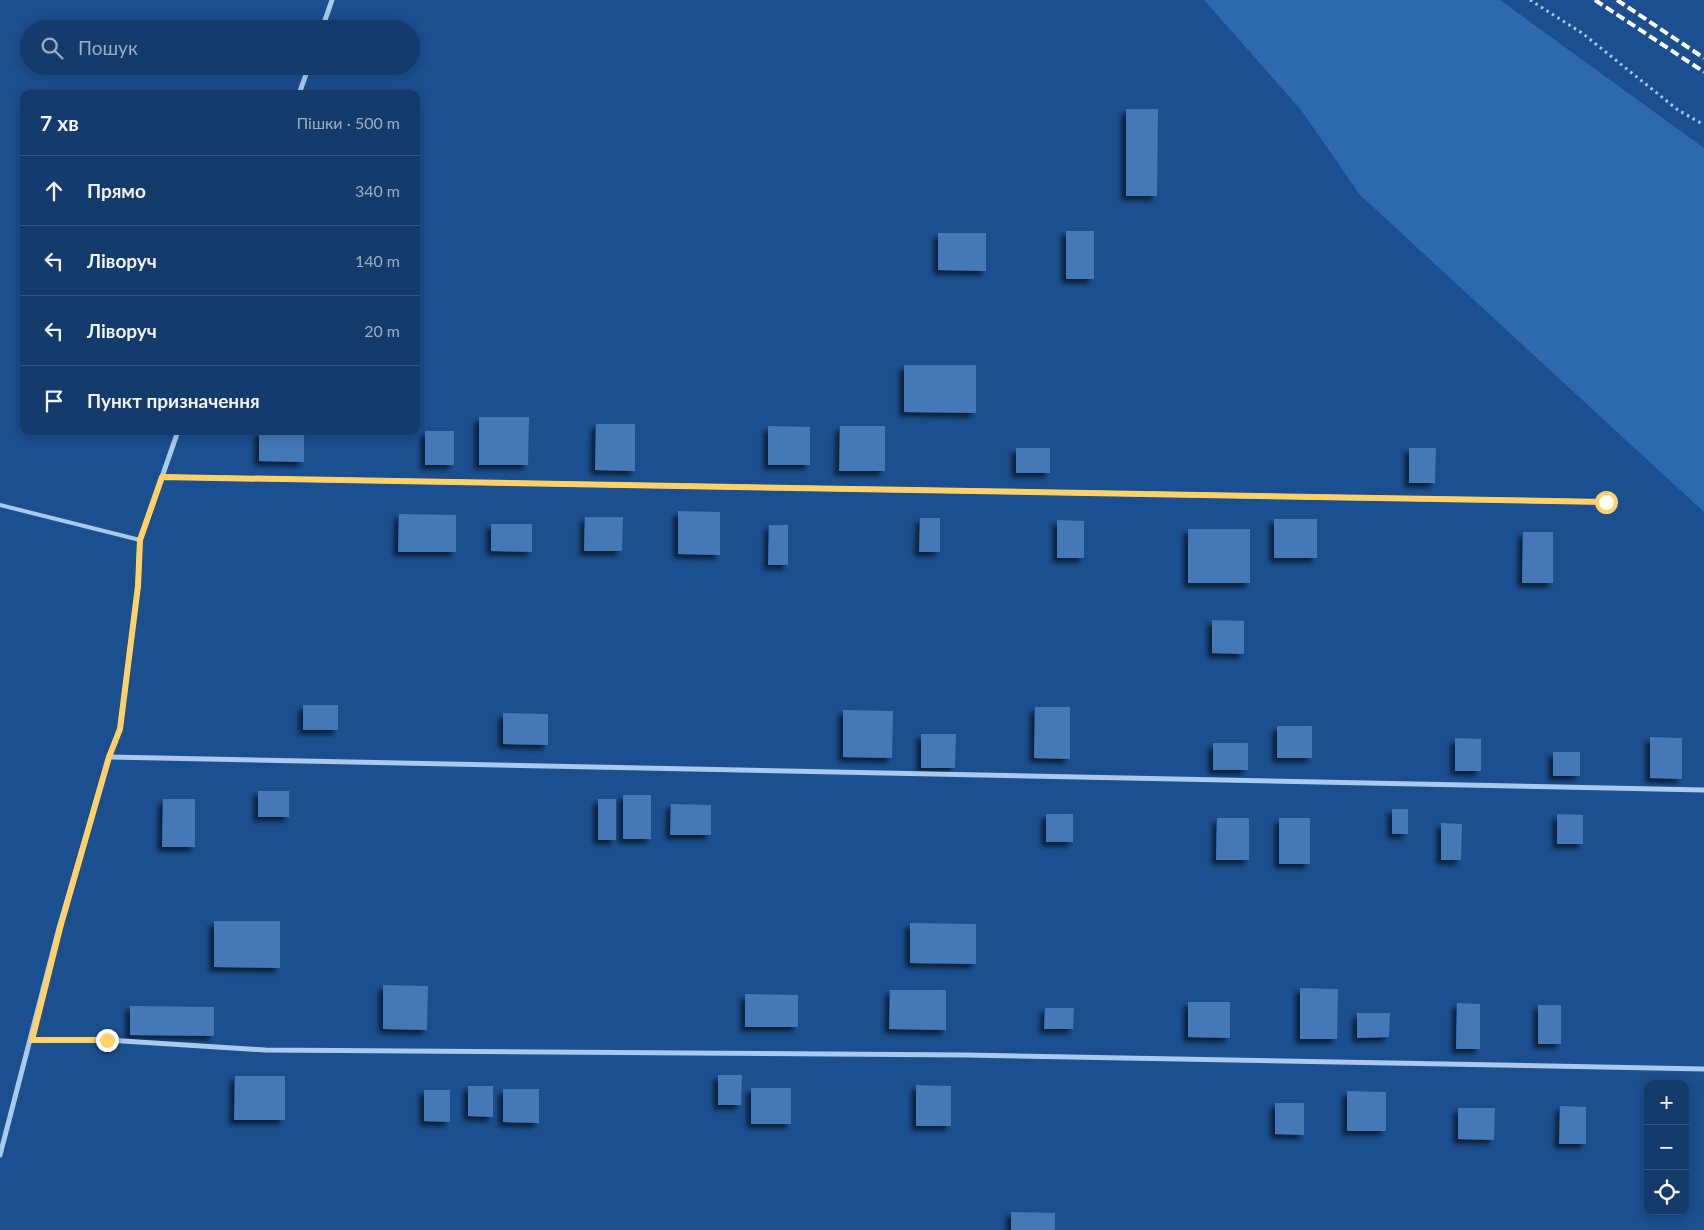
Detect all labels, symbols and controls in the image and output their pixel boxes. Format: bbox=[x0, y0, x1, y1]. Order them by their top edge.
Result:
search box bbox=[20, 20, 420, 75]
icon: search bbox=[38, 34, 66, 62]
text: Пошук bbox=[78, 36, 138, 59]
text: 7 хв bbox=[40, 110, 79, 135]
text: Пішки · 500 m bbox=[296, 113, 400, 132]
icon: ahead bbox=[40, 177, 68, 205]
text: Прямо bbox=[87, 179, 146, 202]
text: 340 m bbox=[355, 181, 400, 200]
icon: left bbox=[40, 247, 68, 275]
text: Ліворуч bbox=[87, 249, 157, 272]
text: 140 m bbox=[355, 251, 400, 270]
icon: left bbox=[40, 317, 68, 345]
text: Ліворуч bbox=[87, 319, 157, 342]
text: 20 m bbox=[364, 321, 400, 340]
icon: arrive bbox=[40, 387, 68, 415]
text: Пункт призначення bbox=[87, 389, 260, 412]
route start bbox=[1595, 491, 1618, 514]
route end bbox=[96, 1029, 119, 1052]
map controls bbox=[1644, 1080, 1689, 1215]
button: + bbox=[1644, 1080, 1689, 1125]
button: − bbox=[1644, 1125, 1689, 1170]
button: locate bbox=[1644, 1170, 1689, 1215]

